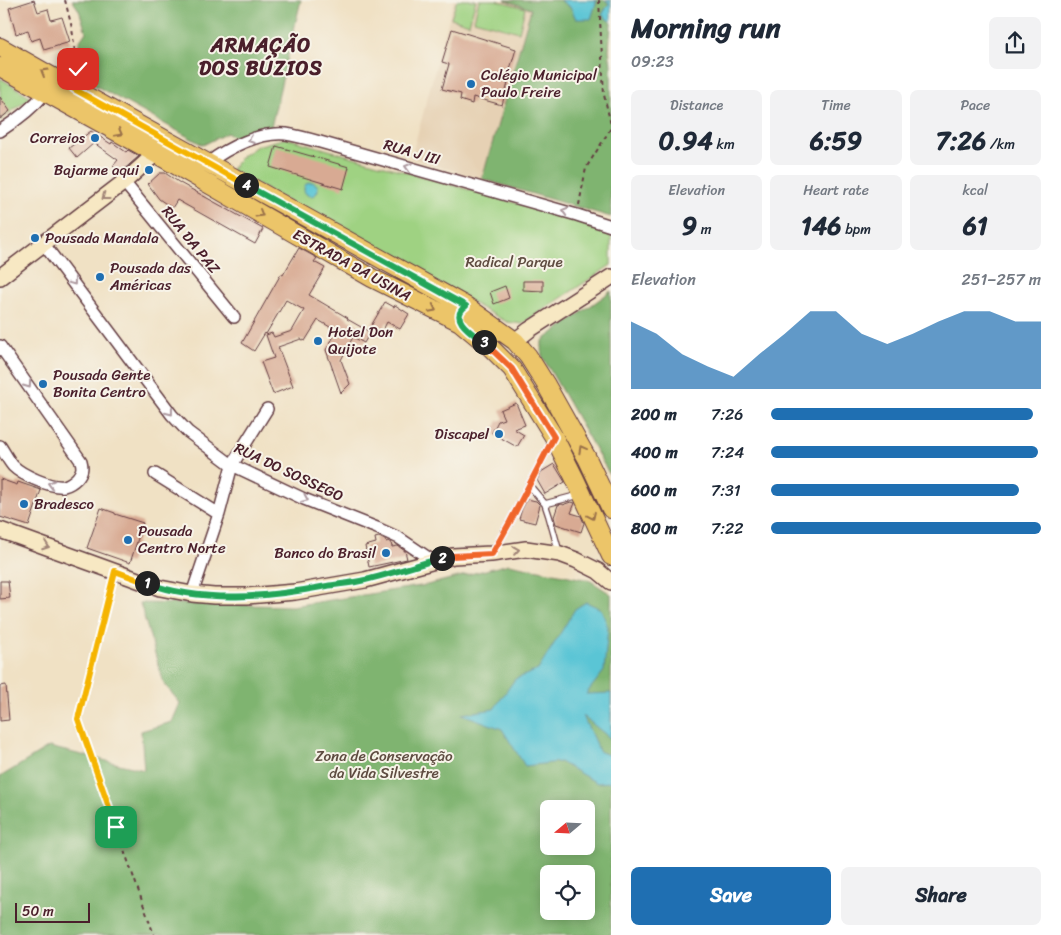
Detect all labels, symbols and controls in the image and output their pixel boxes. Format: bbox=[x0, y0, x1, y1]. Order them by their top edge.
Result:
text: Morning run bbox=[631, 3, 781, 52]
button: share bbox=[989, 17, 1041, 69]
district label: ARMAÇÃO DOS BÚZIOS bbox=[199, 28, 323, 86]
text: 09:23 bbox=[631, 47, 674, 76]
pin bbox=[57, 48, 99, 90]
icon: check bbox=[64, 55, 92, 83]
place label: Colégio Municipal Paulo Freire bbox=[481, 62, 598, 105]
one-way arrow bbox=[41, 68, 50, 78]
marker: Colégio Municipal Paulo Freire bbox=[465, 78, 477, 90]
text: Distance bbox=[670, 93, 723, 118]
text: Time bbox=[821, 93, 851, 118]
text: Pace bbox=[960, 93, 990, 118]
text: 0.94 bbox=[659, 118, 713, 163]
text: 6:59 bbox=[810, 118, 862, 163]
text: 7:26 bbox=[936, 118, 986, 163]
place label: Correios bbox=[30, 125, 86, 151]
one-way arrow bbox=[114, 127, 123, 137]
marker: Correios bbox=[89, 132, 101, 144]
street label: RUA J III bbox=[381, 132, 444, 173]
text: km bbox=[713, 132, 735, 157]
text: /km bbox=[986, 132, 1015, 157]
one-way arrow bbox=[247, 134, 256, 144]
place label: Bajarme aqui bbox=[54, 157, 140, 183]
one-way arrow bbox=[405, 162, 413, 172]
marker: Bajarme aqui bbox=[143, 164, 155, 176]
pin: 4 bbox=[234, 172, 258, 198]
text: 4 bbox=[242, 173, 251, 198]
text: Elevation bbox=[668, 178, 725, 203]
text: Heart rate bbox=[803, 178, 869, 203]
text: kcal bbox=[963, 178, 988, 203]
one-way arrow bbox=[102, 191, 111, 199]
street label: RUA DA PAZ bbox=[155, 200, 227, 280]
text: 9 bbox=[682, 203, 697, 248]
text: 146 bbox=[801, 203, 842, 248]
text: 61 bbox=[963, 203, 988, 248]
one-way arrow bbox=[255, 207, 264, 217]
one-way arrow bbox=[561, 207, 569, 217]
text: m bbox=[697, 217, 712, 242]
text: bpm bbox=[842, 217, 871, 242]
street label: ESTRADA DA USINA bbox=[288, 222, 416, 308]
place label: Pousada Mandala bbox=[45, 225, 159, 251]
marker: Pousada Mandala bbox=[29, 232, 41, 244]
park label: Radical Parque bbox=[465, 249, 563, 275]
place label: Pousada das Américas bbox=[109, 255, 191, 298]
text: Elevation bbox=[631, 265, 696, 294]
text: 251–257 m bbox=[961, 265, 1041, 294]
marker: Pousada das Américas bbox=[94, 271, 106, 283]
one-way arrow bbox=[67, 276, 75, 285]
one-way arrow bbox=[428, 303, 437, 313]
place label: Hotel Don Quijote bbox=[328, 319, 393, 362]
pin: 3 bbox=[472, 330, 496, 354]
text: 3 bbox=[481, 330, 488, 355]
marker: Hotel Don Quijote bbox=[312, 335, 324, 347]
place label: Pousada Gente Bonita Centro bbox=[53, 362, 151, 405]
marker: Pousada Gente Bonita Centro bbox=[37, 378, 49, 390]
one-way arrow bbox=[22, 380, 31, 389]
text: 200 m bbox=[631, 400, 677, 429]
text: 7:26 bbox=[711, 400, 743, 429]
one-way arrow bbox=[165, 406, 174, 415]
place label: Discapel bbox=[435, 421, 490, 447]
marker: Discapel bbox=[493, 428, 505, 440]
street label: RUA DO SOSSEGO bbox=[230, 435, 348, 509]
text: 400 m bbox=[631, 438, 678, 467]
text: 7:24 bbox=[711, 438, 744, 467]
one-way arrow bbox=[578, 445, 588, 454]
text: 600 m bbox=[631, 476, 677, 505]
text: 7:31 bbox=[711, 476, 741, 505]
one-way arrow bbox=[46, 479, 55, 490]
place label: Bradesco bbox=[34, 491, 94, 517]
one-way arrow bbox=[300, 492, 309, 503]
marker: Bradesco bbox=[18, 498, 30, 510]
one-way arrow bbox=[586, 511, 596, 520]
text: 800 m bbox=[631, 514, 677, 543]
text: 7:22 bbox=[711, 514, 743, 543]
place label: Pousada Centro Norte bbox=[138, 518, 226, 561]
marker: Pousada Centro Norte bbox=[122, 534, 134, 546]
place label: Banco do Brasil bbox=[274, 540, 377, 566]
one-way arrow bbox=[41, 541, 50, 551]
one-way arrow bbox=[512, 545, 520, 556]
pin: 2 bbox=[430, 546, 454, 570]
text: 2 bbox=[438, 546, 447, 571]
marker: Banco do Brasil bbox=[380, 547, 392, 559]
pin: 1 bbox=[134, 570, 160, 596]
text: 1 bbox=[144, 571, 151, 596]
park label: Zona de Conservação da Vida Silvestre bbox=[315, 743, 453, 786]
north arrow bbox=[540, 800, 595, 855]
map controls bbox=[540, 800, 595, 920]
pin bbox=[95, 806, 137, 848]
icon: arrive bbox=[102, 813, 130, 841]
button: locate bbox=[540, 865, 595, 920]
button: Save bbox=[631, 867, 831, 925]
button: Share bbox=[841, 867, 1041, 925]
text: 50 m bbox=[22, 899, 54, 924]
scale bar bbox=[15, 900, 90, 923]

